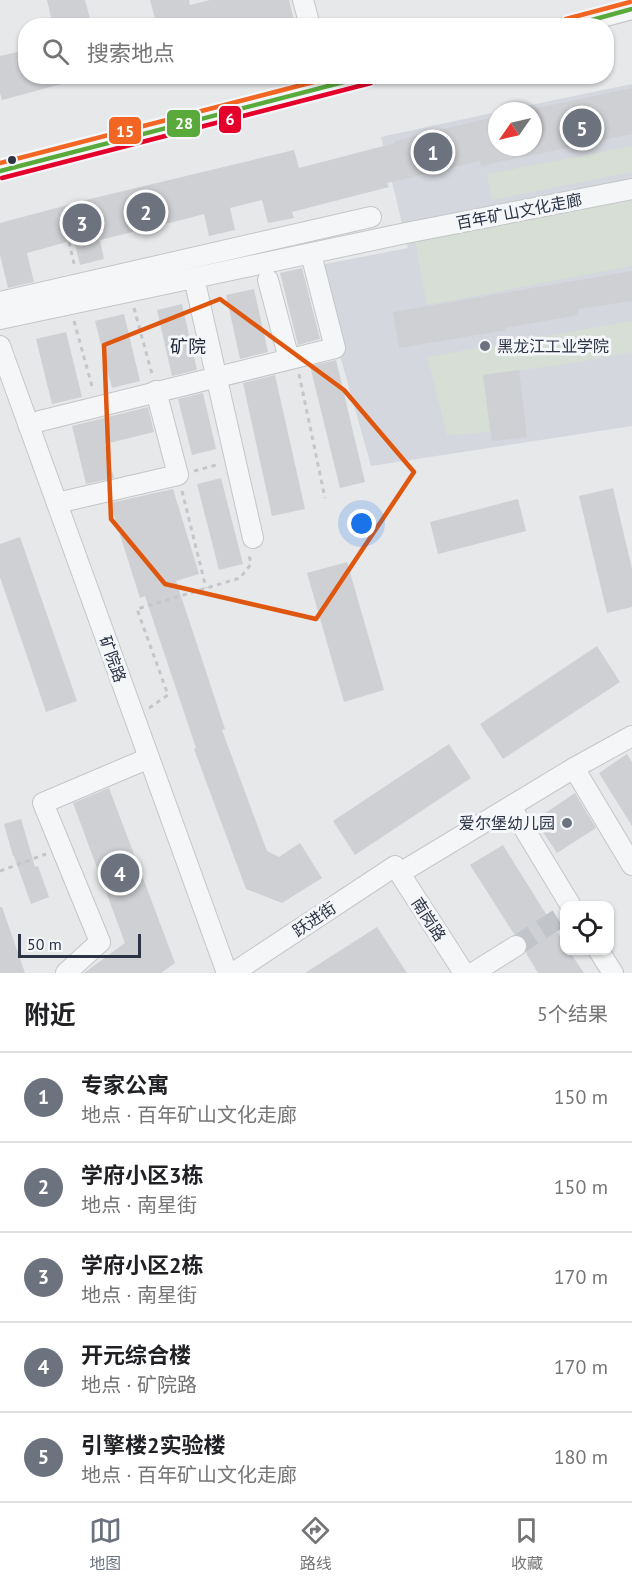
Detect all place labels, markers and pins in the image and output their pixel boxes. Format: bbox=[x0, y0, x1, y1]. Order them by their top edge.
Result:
pin: 5 bbox=[562, 106, 602, 150]
pin: 1 bbox=[414, 130, 452, 174]
unlabelled marker bbox=[6, 154, 18, 166]
pin: 2 bbox=[126, 190, 166, 234]
pin: 3 bbox=[62, 200, 101, 246]
place label: 黑龙江工业学院 bbox=[497, 336, 609, 356]
marker: 黑龙江工业学院 bbox=[478, 339, 492, 353]
place label: 爱尔堡幼儿园 bbox=[459, 813, 555, 833]
marker: 爱尔堡幼儿园 bbox=[560, 816, 574, 830]
pin: 4 bbox=[100, 850, 140, 896]

